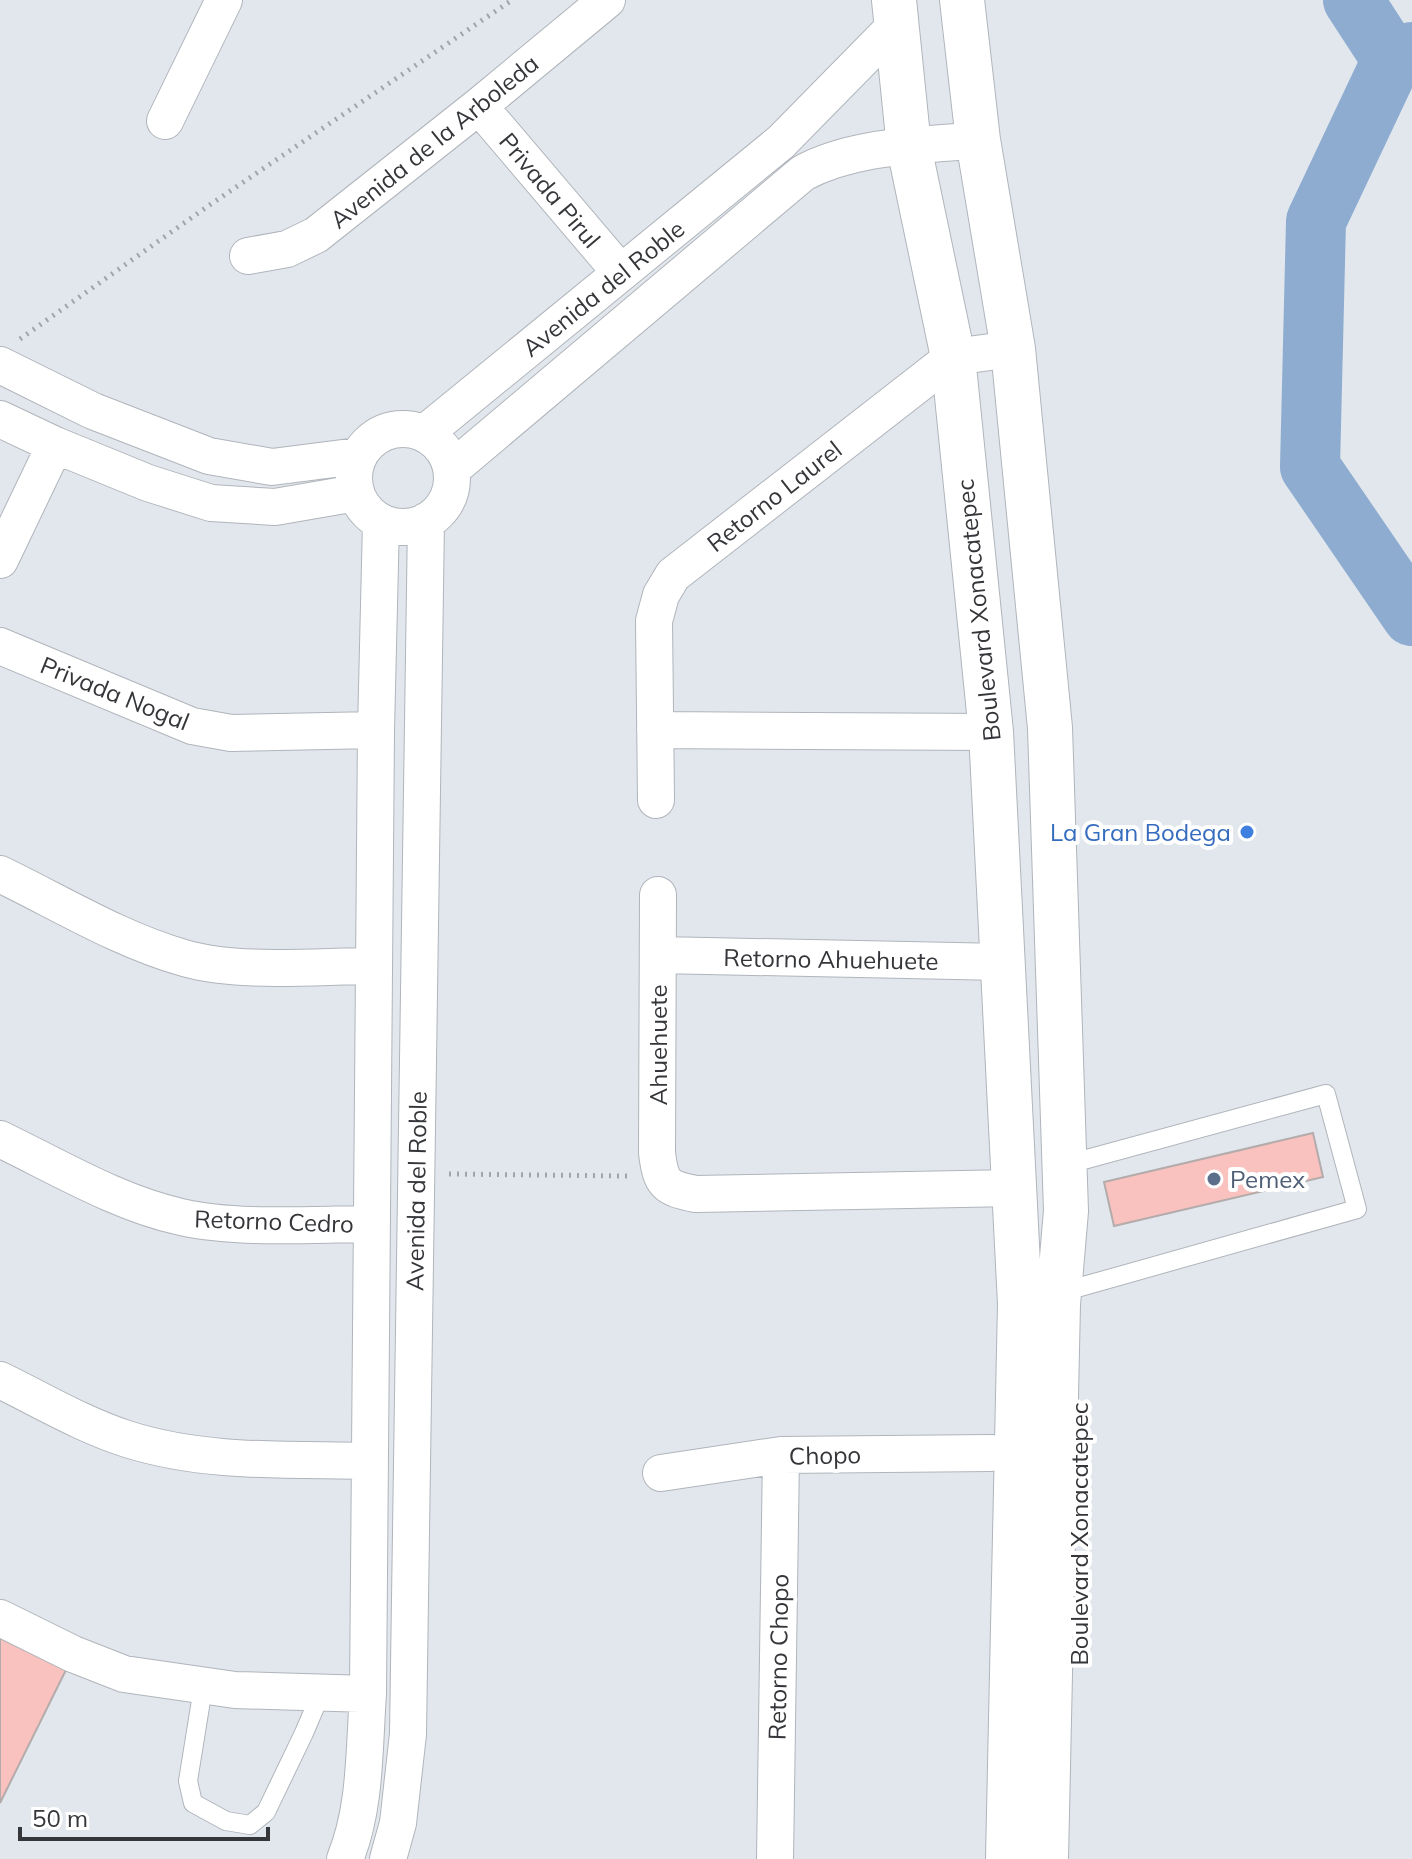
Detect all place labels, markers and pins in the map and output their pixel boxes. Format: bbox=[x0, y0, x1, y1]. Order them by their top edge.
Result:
place label: La Gran Bodega bbox=[1050, 817, 1231, 847]
marker: La Gran Bodega bbox=[1238, 823, 1256, 841]
place label: Pemex bbox=[1230, 1164, 1305, 1194]
marker: Pemex bbox=[1205, 1170, 1223, 1188]

